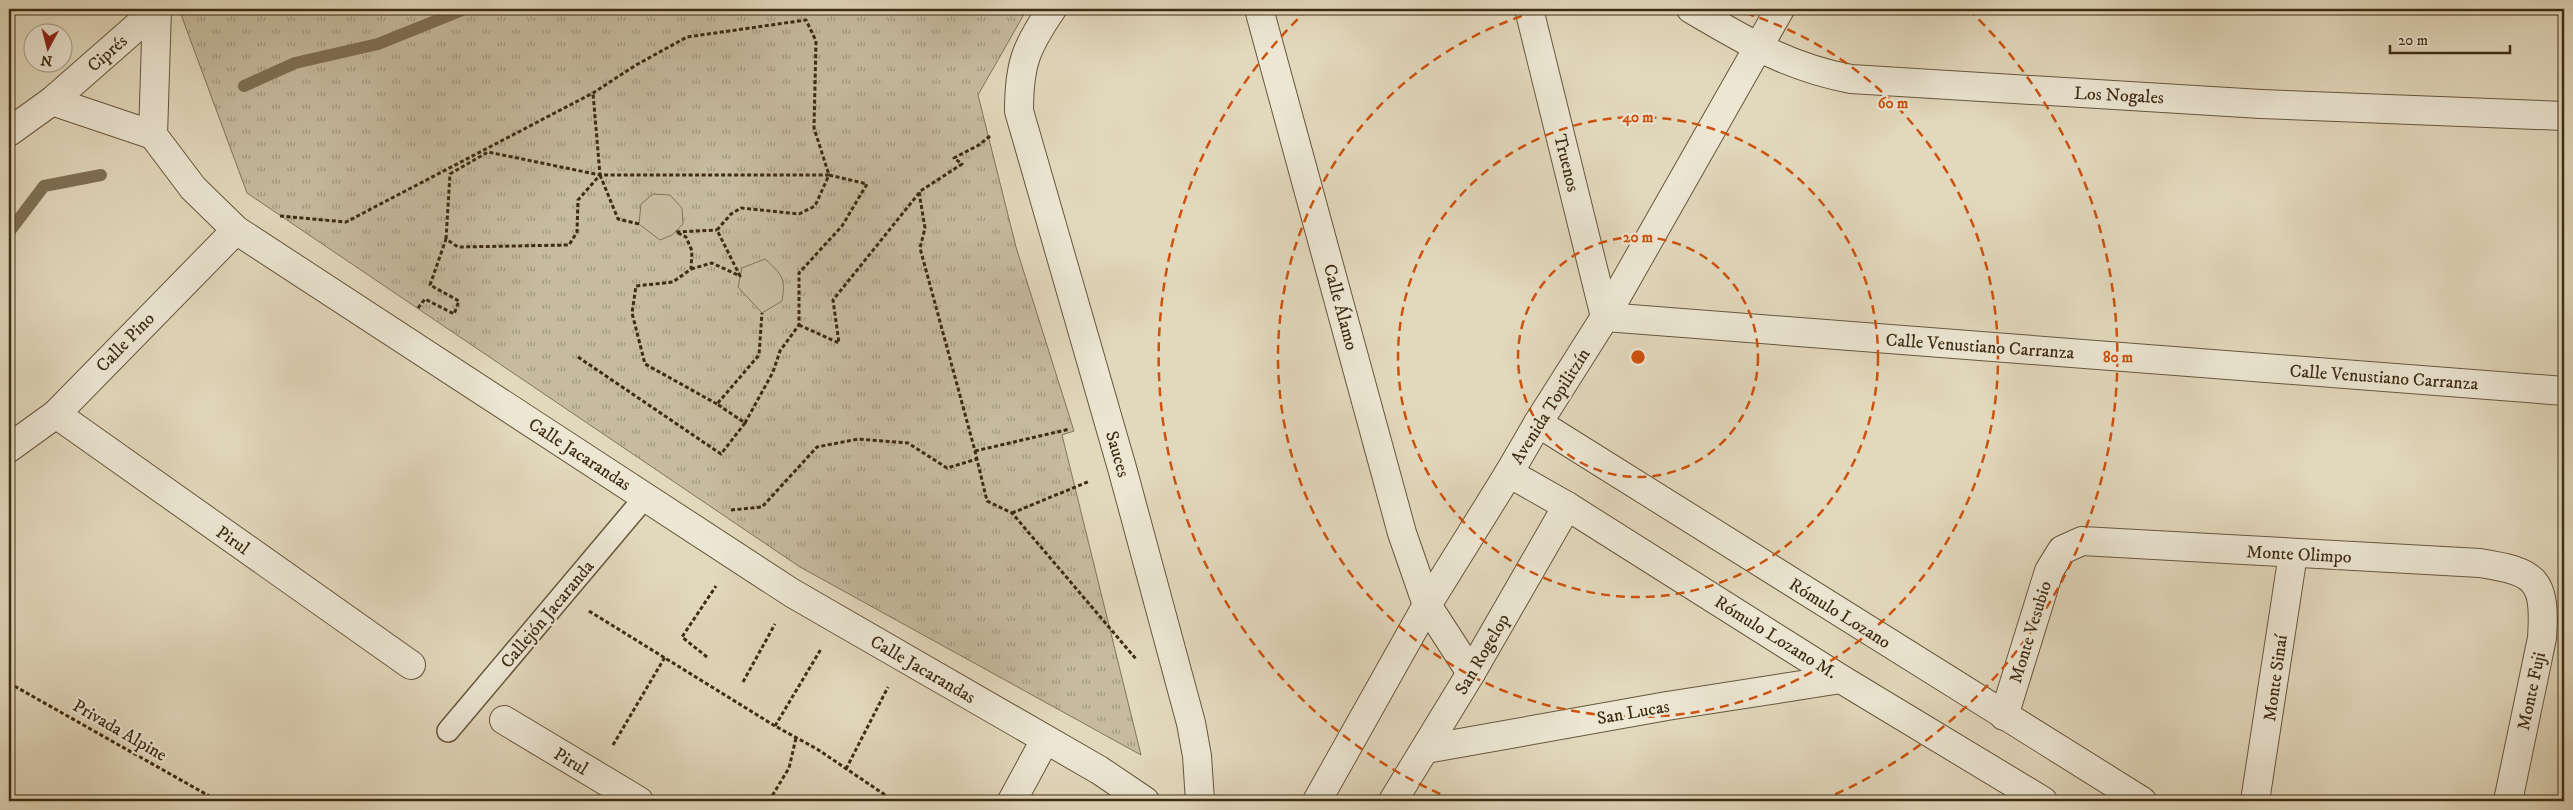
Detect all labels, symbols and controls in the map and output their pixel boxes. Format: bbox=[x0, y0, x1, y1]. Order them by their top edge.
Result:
north arrow bbox=[22, 22, 72, 72]
scale bar bbox=[2390, 22, 2510, 54]
street label: Ciprés bbox=[83, 30, 132, 77]
text: 20 m bbox=[2398, 31, 2428, 50]
text: N bbox=[39, 50, 53, 70]
street label: Los Nogales bbox=[2073, 83, 2164, 109]
text: 60 m bbox=[1878, 94, 1909, 113]
text: 40 m bbox=[1621, 108, 1654, 127]
street label: Truenos bbox=[1548, 132, 1584, 194]
text: 20 m bbox=[1623, 228, 1654, 247]
street label: Calle Álamo bbox=[1318, 261, 1363, 353]
street label: Calle Pino bbox=[92, 308, 160, 377]
street label: Calle Venustiano Carranza bbox=[1885, 329, 2075, 365]
street label: Avenida Topilitzín bbox=[1506, 344, 1596, 469]
centre of rings bbox=[1629, 348, 1647, 366]
text: 80 m bbox=[2103, 348, 2134, 367]
street label: Calle Venustiano Carranza bbox=[2289, 360, 2479, 396]
street label: Calle Jacarandas bbox=[524, 414, 635, 496]
street label: Sauces bbox=[1100, 429, 1134, 480]
street label: Pirul bbox=[211, 522, 254, 560]
street label: Monte Olimpo bbox=[2246, 541, 2352, 569]
street label: Callejón Jacaranda bbox=[496, 556, 600, 673]
street label: Rómulo Lozano bbox=[1784, 574, 1895, 654]
street label: Monte Vesubio bbox=[2005, 578, 2057, 686]
street label: Rómulo Lozano M. bbox=[1710, 591, 1841, 684]
street label: San Rogelop bbox=[1451, 610, 1515, 699]
street label: Calle Jacarandas bbox=[866, 631, 979, 709]
street label: Monte Sinaí bbox=[2259, 632, 2293, 723]
street label: Monte Fuji bbox=[2513, 650, 2551, 732]
street label: Privada Alpine bbox=[68, 695, 171, 767]
street label: San Lucas bbox=[1595, 696, 1671, 730]
street label: Pirul bbox=[549, 743, 592, 781]

